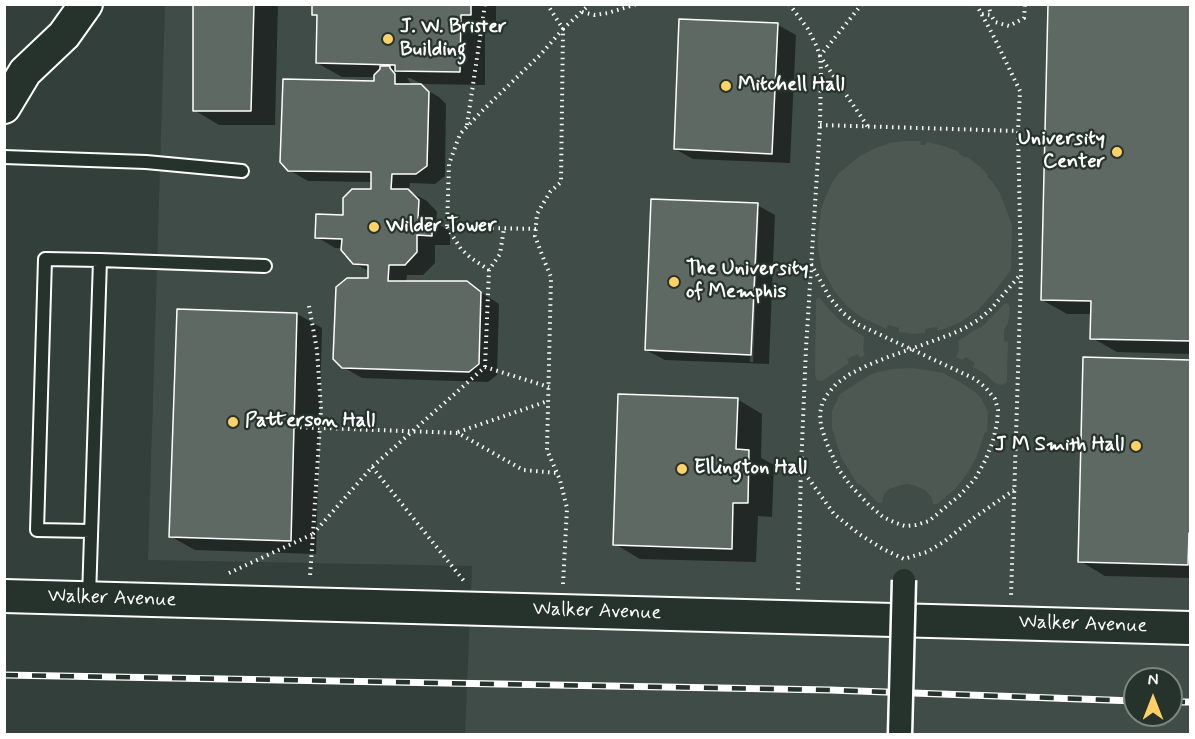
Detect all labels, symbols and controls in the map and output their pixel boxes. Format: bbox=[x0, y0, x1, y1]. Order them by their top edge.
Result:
place label: J. W. Brister Building bbox=[400, 16, 506, 63]
marker: J. W. Brister Building bbox=[381, 32, 395, 46]
place label: Mitchell Hall bbox=[738, 74, 844, 98]
marker: Mitchell Hall bbox=[719, 79, 733, 93]
place label: University Center bbox=[1018, 128, 1105, 175]
marker: University Center bbox=[1110, 145, 1124, 159]
place label: Wilder Tower bbox=[386, 215, 496, 239]
marker: Wilder Tower bbox=[367, 220, 381, 234]
place label: The University of Memphis bbox=[686, 258, 809, 305]
marker: The University of Memphis bbox=[667, 275, 681, 289]
place label: Patterson Hall bbox=[245, 410, 375, 434]
marker: Patterson Hall bbox=[226, 415, 240, 429]
place label: J M Smith Hall bbox=[995, 434, 1124, 458]
marker: J M Smith Hall bbox=[1129, 439, 1143, 453]
place label: Ellington Hall bbox=[694, 457, 807, 481]
marker: Ellington Hall bbox=[675, 462, 689, 476]
street label: Walker Avenue bbox=[47, 585, 177, 613]
street label: Walker Avenue bbox=[532, 598, 662, 626]
street label: Walker Avenue bbox=[1018, 611, 1148, 639]
north arrow bbox=[1123, 667, 1183, 727]
text: N bbox=[1148, 670, 1158, 691]

